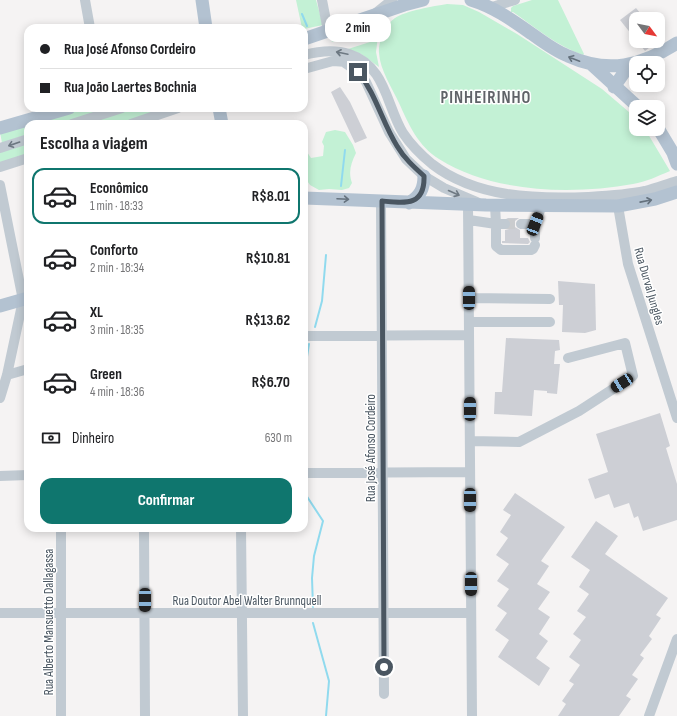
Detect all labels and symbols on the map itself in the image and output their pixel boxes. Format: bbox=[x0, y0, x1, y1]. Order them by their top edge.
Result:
north arrow bbox=[629, 12, 665, 48]
callout: 2 min bbox=[325, 14, 391, 42]
one-way arrow bbox=[336, 48, 349, 56]
one-way arrow bbox=[569, 54, 581, 62]
route end bbox=[349, 63, 367, 81]
district label: PINHEIRINHO bbox=[441, 88, 531, 108]
one-way arrow bbox=[8, 140, 20, 148]
one-way arrow bbox=[447, 190, 459, 197]
one-way arrow bbox=[336, 196, 349, 203]
one-way arrow bbox=[639, 197, 652, 205]
car bbox=[525, 211, 545, 237]
street label: Rua Durval Jungles bbox=[630, 246, 668, 327]
car bbox=[463, 286, 475, 310]
car bbox=[609, 371, 635, 395]
street label: Rua José Afonso Cordeiro bbox=[363, 394, 379, 502]
car bbox=[464, 397, 476, 421]
car bbox=[464, 488, 476, 512]
street label: Rua Alberto Mansuetto Dallagassa bbox=[41, 549, 57, 695]
car bbox=[465, 572, 477, 596]
car bbox=[139, 588, 151, 612]
street label: Rua Doutor Abel Walter Brunnquell bbox=[172, 593, 322, 609]
route start bbox=[375, 658, 393, 676]

